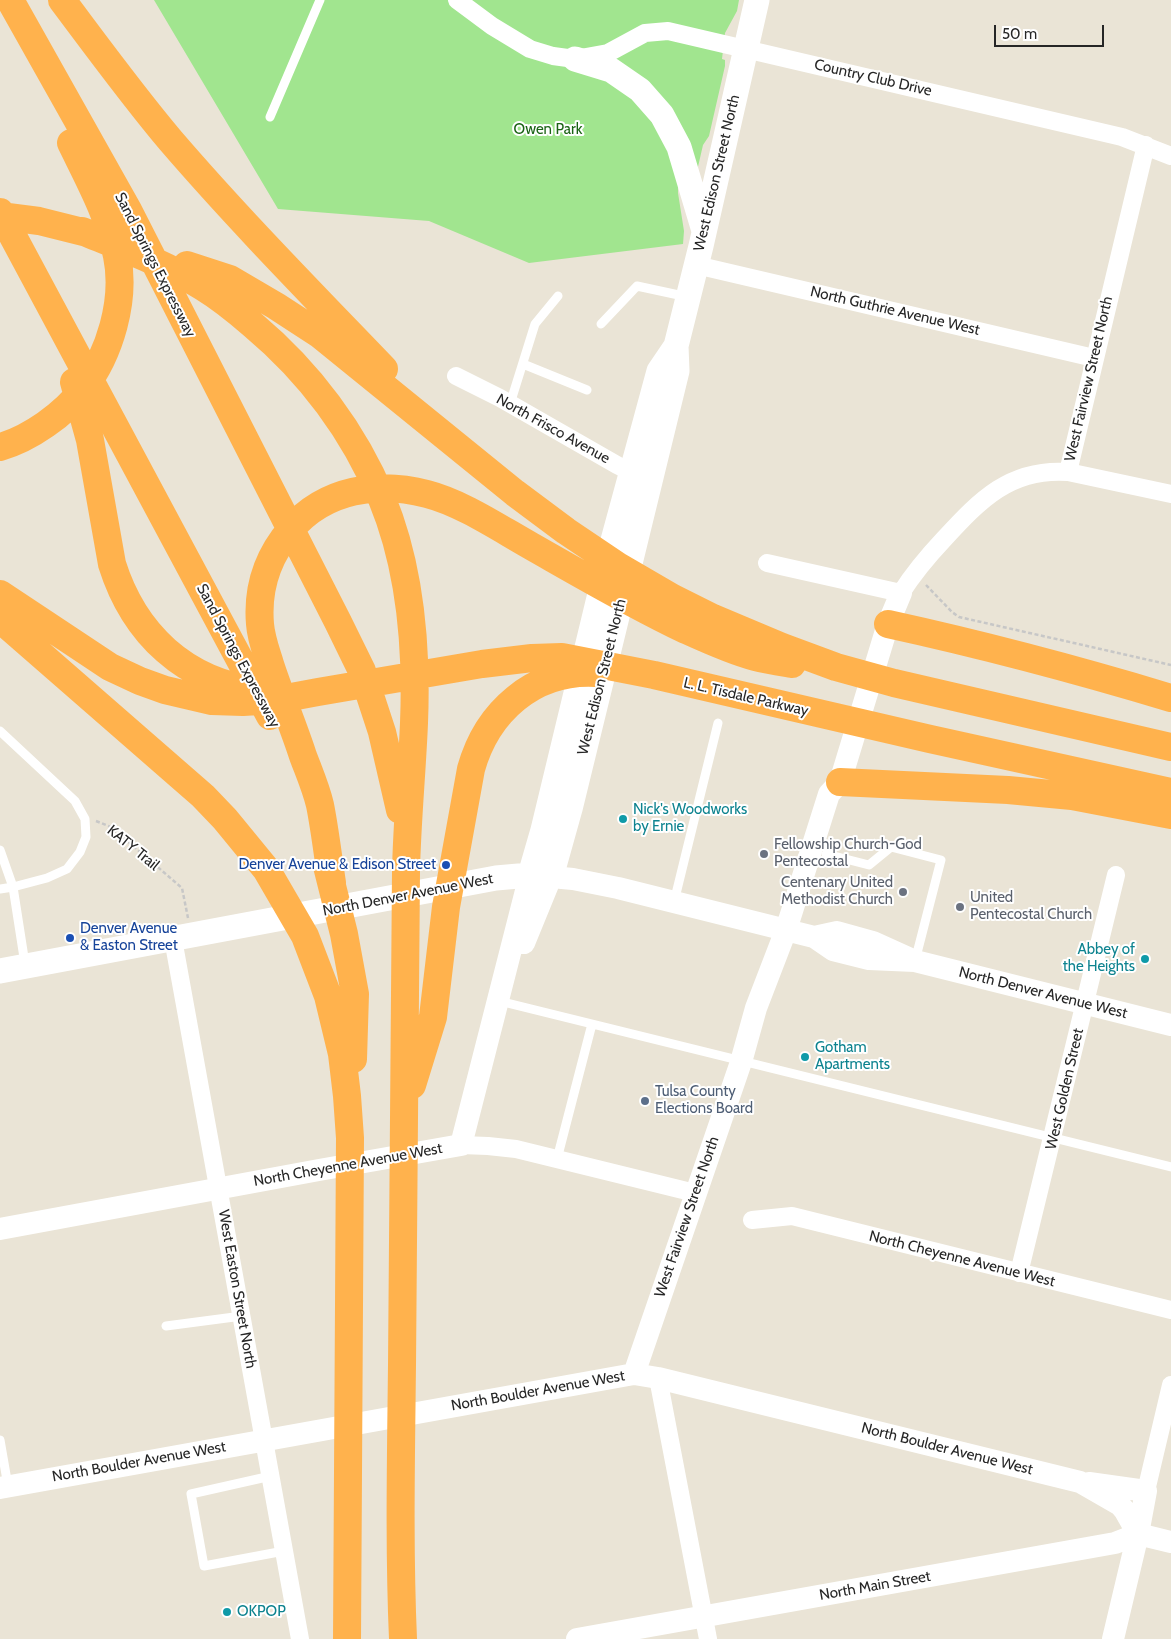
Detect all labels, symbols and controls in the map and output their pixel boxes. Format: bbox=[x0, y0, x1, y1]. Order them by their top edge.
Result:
scale bar bbox=[996, 15, 1106, 47]
text: 50 m bbox=[1002, 25, 1037, 43]
street label: Country Club Drive bbox=[812, 56, 934, 100]
street label: West Edison Street North bbox=[690, 93, 744, 253]
park label: Owen Park bbox=[514, 121, 582, 139]
street label: Sand Springs Expressway bbox=[111, 190, 199, 340]
street label: North Guthrie Avenue West bbox=[809, 283, 981, 339]
street label: West Fairview Street North bbox=[1061, 295, 1117, 463]
street label: North Frisco Avenue bbox=[493, 390, 613, 468]
street label: Sand Springs Expressway bbox=[192, 581, 284, 731]
street label: West Edison Street North bbox=[574, 597, 630, 757]
street label: L. L. Tisdale Parkway bbox=[682, 674, 810, 720]
place label: Nick's Woodworks by Ernie bbox=[633, 801, 747, 836]
marker: Nick's Woodworks by Ernie bbox=[617, 813, 629, 825]
street label: KATY Trail bbox=[103, 821, 163, 875]
place label: Fellowship Church-God Pentecostal bbox=[774, 836, 922, 871]
marker: Fellowship Church-God Pentecostal bbox=[758, 848, 770, 860]
place label: Denver Avenue & Edison Street bbox=[238, 856, 436, 874]
marker: Denver Avenue & Edison Street bbox=[440, 859, 452, 871]
street label: North Denver Avenue West bbox=[321, 870, 495, 920]
place label: Centenary United Methodist Church bbox=[781, 874, 893, 909]
marker: Centenary United Methodist Church bbox=[897, 886, 909, 898]
place label: United Pentecostal Church bbox=[970, 889, 1092, 924]
marker: United Pentecostal Church bbox=[954, 901, 966, 913]
place label: Denver Avenue & Easton Street bbox=[80, 920, 178, 955]
marker: Denver Avenue & Easton Street bbox=[64, 932, 76, 944]
place label: Abbey of the Heights bbox=[1063, 941, 1135, 976]
marker: Abbey of the Heights bbox=[1139, 953, 1151, 965]
street label: North Denver Avenue West bbox=[957, 963, 1129, 1023]
street label: West Golden Street bbox=[1042, 1027, 1088, 1151]
place label: Gotham Apartments bbox=[815, 1039, 890, 1074]
marker: Gotham Apartments bbox=[799, 1051, 811, 1063]
place label: Tulsa County Elections Board bbox=[655, 1083, 753, 1118]
marker: Tulsa County Elections Board bbox=[639, 1095, 651, 1107]
street label: West Fairview Street North bbox=[651, 1134, 723, 1300]
street label: North Cheyenne Avenue West bbox=[252, 1140, 444, 1190]
street label: West Easton Street North bbox=[214, 1208, 260, 1370]
street label: North Cheyenne Avenue West bbox=[867, 1227, 1057, 1291]
street label: North Boulder Avenue West bbox=[450, 1367, 626, 1415]
street label: North Boulder Avenue West bbox=[859, 1419, 1035, 1479]
street label: North Boulder Avenue West bbox=[51, 1438, 227, 1486]
street label: North Main Street bbox=[818, 1567, 932, 1605]
place label: OKPOP bbox=[237, 1603, 286, 1621]
marker: OKPOP bbox=[221, 1606, 233, 1618]

